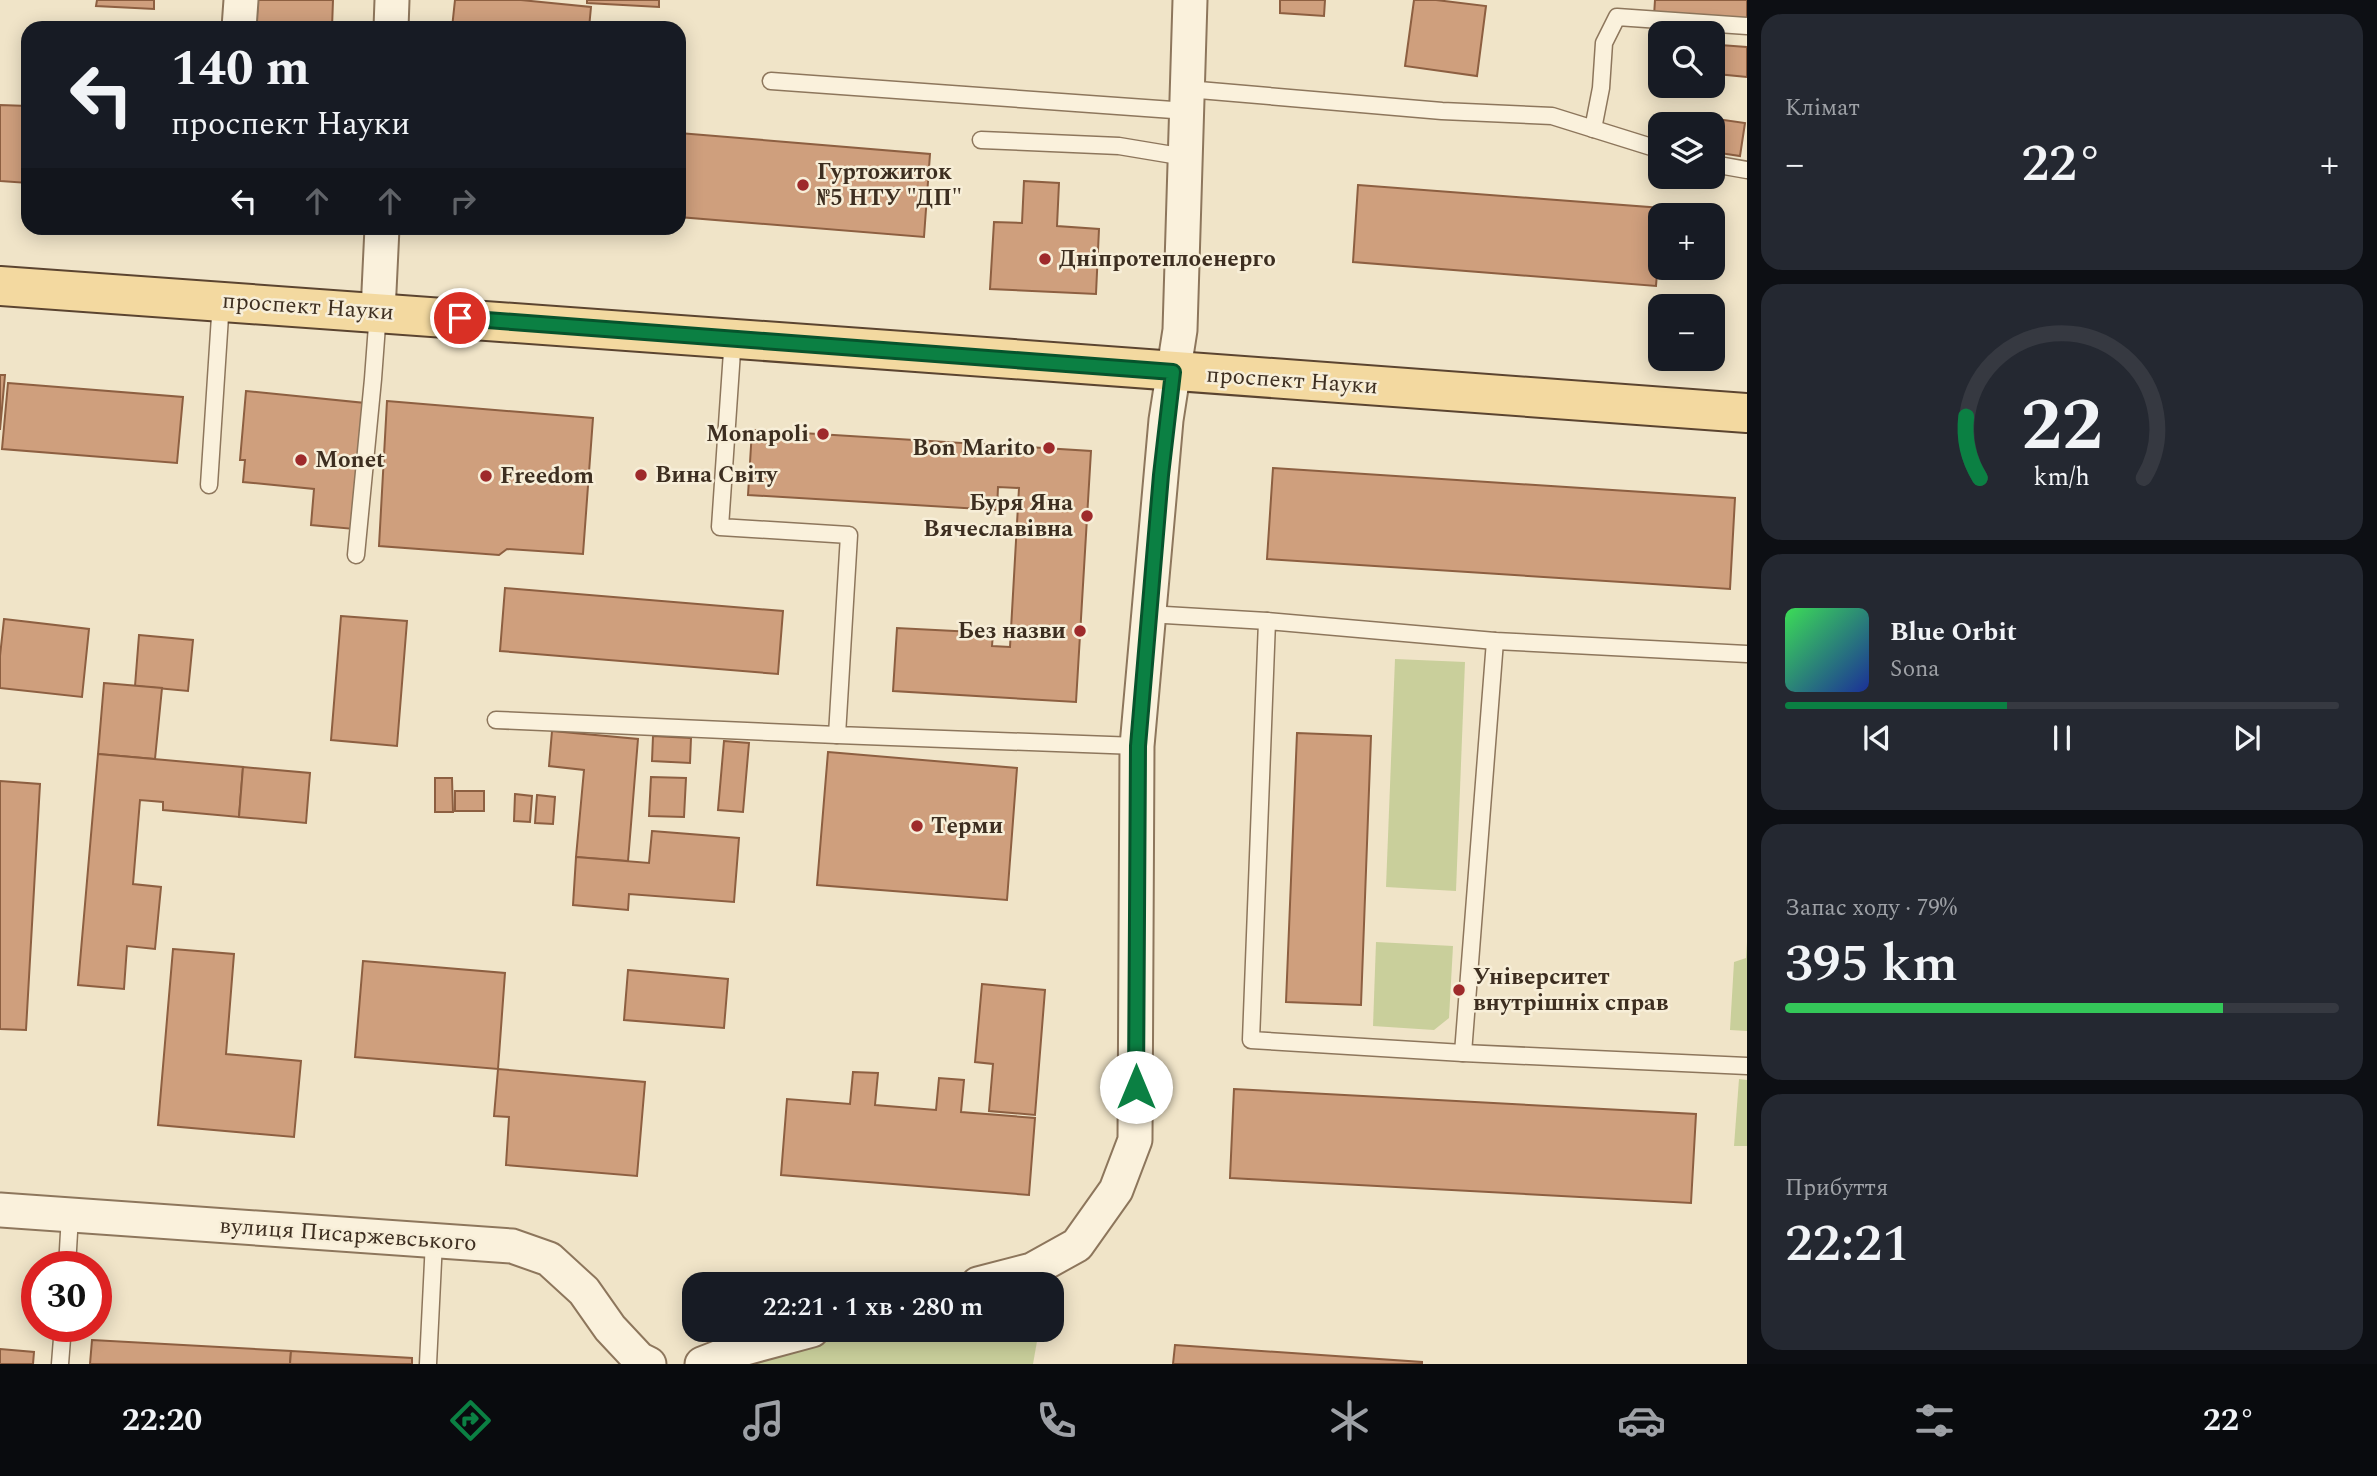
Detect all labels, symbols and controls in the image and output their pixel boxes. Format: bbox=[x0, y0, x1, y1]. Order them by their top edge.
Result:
map controls bbox=[1648, 21, 1725, 371]
button: search bbox=[1648, 21, 1725, 98]
text: 140 m bbox=[171, 32, 310, 107]
icon: left bbox=[56, 49, 147, 140]
text: Клімат bbox=[1785, 91, 1860, 126]
text: проспект Науки bbox=[171, 100, 410, 149]
button: layers bbox=[1648, 112, 1725, 189]
text: 22° bbox=[2021, 125, 2103, 204]
text: − bbox=[1785, 136, 1804, 194]
text: + bbox=[2320, 136, 2339, 194]
place label: Гуртожиток №5 НТУ "ДП" bbox=[817, 155, 962, 216]
marker: Гуртожиток №5 НТУ "ДП" bbox=[795, 177, 811, 193]
icon: left bbox=[225, 182, 263, 220]
icon: ahead bbox=[298, 182, 336, 220]
icon: ahead bbox=[371, 182, 409, 220]
icon: right bbox=[444, 182, 482, 220]
button: + bbox=[1648, 203, 1725, 280]
place label: Дніпротеплоенерго bbox=[1059, 242, 1276, 277]
marker: Дніпротеплоенерго bbox=[1037, 251, 1053, 267]
street label: проспект Науки bbox=[221, 284, 395, 330]
pin bbox=[430, 288, 490, 348]
button: − bbox=[1648, 294, 1725, 371]
icon: arrive bbox=[441, 299, 479, 337]
street label: проспект Науки bbox=[1205, 358, 1379, 404]
text: 22 bbox=[2021, 371, 2103, 482]
place label: Monapoli bbox=[706, 417, 809, 452]
marker: Monapoli bbox=[815, 426, 831, 442]
place label: Bon Marito bbox=[912, 431, 1035, 466]
marker: Bon Marito bbox=[1041, 440, 1057, 456]
place label: Monet bbox=[315, 443, 385, 478]
marker: Monet bbox=[293, 452, 309, 468]
place label: Вина Світу bbox=[655, 458, 778, 493]
place label: Freedom bbox=[500, 459, 594, 494]
text: km/h bbox=[2034, 459, 2090, 497]
marker: Вина Світу bbox=[633, 467, 649, 483]
marker: Freedom bbox=[478, 468, 494, 484]
place label: Буря Яна Вячеславівна bbox=[923, 486, 1073, 547]
marker: Буря Яна Вячеславівна bbox=[1079, 508, 1095, 524]
text: Blue Orbit bbox=[1890, 612, 2017, 652]
place label: Без назви bbox=[958, 614, 1066, 649]
marker: Без назви bbox=[1072, 623, 1088, 639]
text: Sona bbox=[1890, 652, 1940, 687]
icon: previous bbox=[1858, 719, 1896, 757]
icon: pause bbox=[2043, 719, 2081, 757]
icon: next bbox=[2228, 719, 2266, 757]
place label: Терми bbox=[931, 809, 1003, 844]
marker: Терми bbox=[909, 818, 925, 834]
text: Запас ходу · 79% bbox=[1785, 891, 1957, 926]
text: 395 km bbox=[1785, 925, 1958, 1004]
place label: Університет внутрішніх справ bbox=[1473, 960, 1669, 1021]
marker: Університет внутрішніх справ bbox=[1451, 982, 1467, 998]
position arrow bbox=[1099, 1050, 1173, 1124]
text: Прибуття bbox=[1785, 1171, 1888, 1206]
text: 22:21 bbox=[1785, 1205, 1910, 1284]
street label: вулиця Писаржевського bbox=[218, 1209, 478, 1261]
speed limit sign: 30 bbox=[21, 1251, 112, 1342]
text: 22:21 · 1 хв · 280 m bbox=[763, 1287, 983, 1327]
text: 22:20 bbox=[122, 1396, 202, 1445]
icon: directions bbox=[446, 1396, 495, 1445]
icon: music bbox=[739, 1396, 788, 1445]
icon: phone bbox=[1032, 1396, 1081, 1445]
icon: climate bbox=[1325, 1396, 1374, 1445]
icon: car bbox=[1617, 1396, 1666, 1445]
icon: filters bbox=[1910, 1396, 1959, 1445]
text: 22° bbox=[2203, 1396, 2255, 1445]

